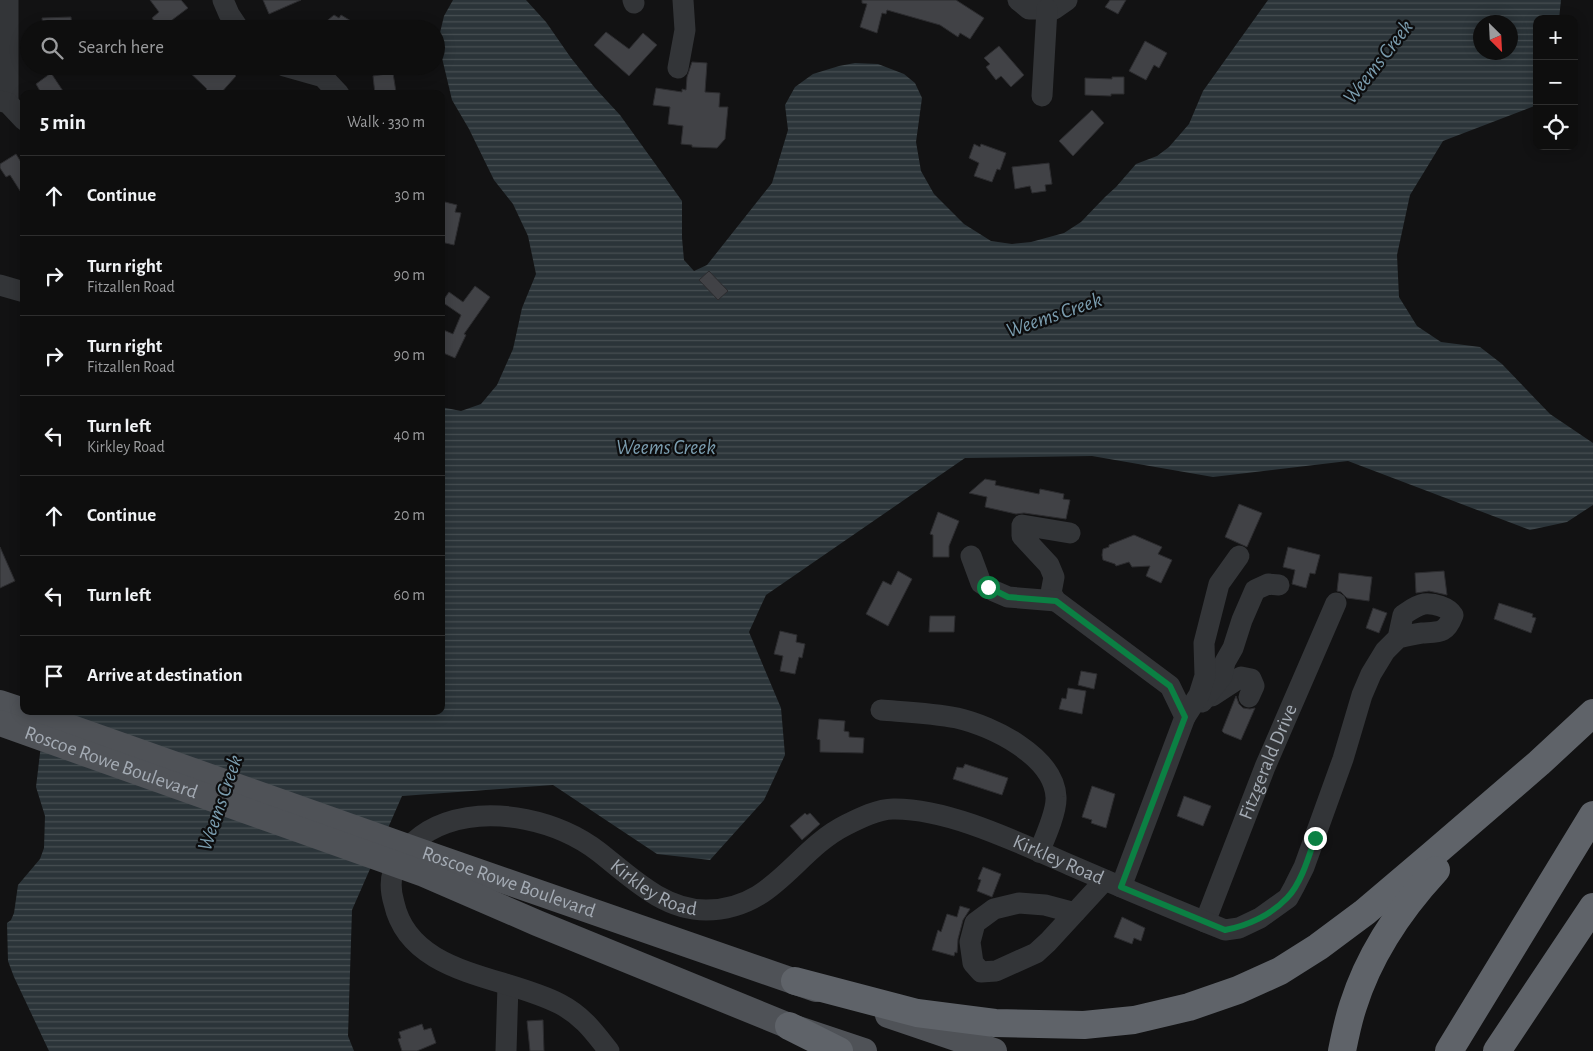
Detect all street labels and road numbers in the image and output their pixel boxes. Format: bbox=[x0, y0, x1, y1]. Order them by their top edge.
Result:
street label: Fitzgerald Drive bbox=[1236, 701, 1301, 823]
street label: Roscoe Rowe Boulevard bbox=[22, 723, 200, 803]
street label: Kirkley Road bbox=[1010, 831, 1107, 888]
street label: Roscoe Rowe Boulevard bbox=[419, 843, 598, 922]
street label: Kirkley Road bbox=[606, 855, 698, 919]

